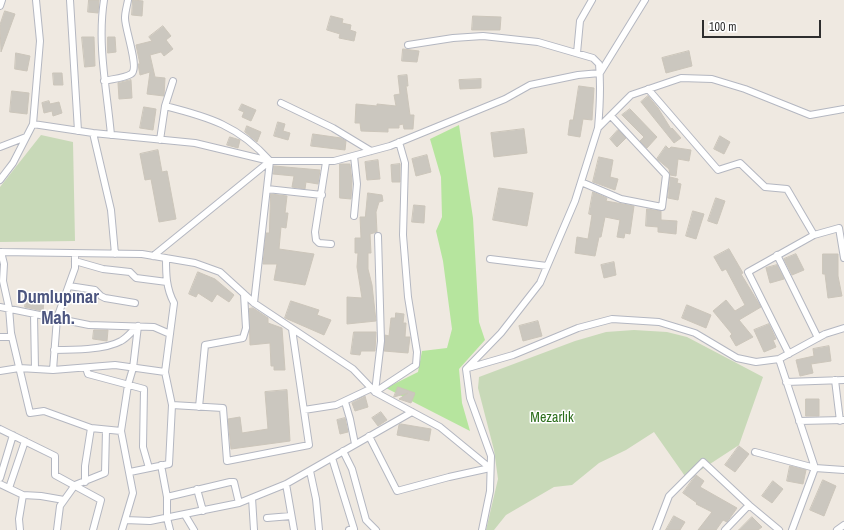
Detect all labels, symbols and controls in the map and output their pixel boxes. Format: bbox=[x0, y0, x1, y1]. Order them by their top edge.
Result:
scale bar bbox=[704, 12, 823, 38]
text: 100 m bbox=[709, 19, 736, 35]
district label: Dumlupınar Mah. bbox=[17, 287, 99, 330]
park label: Mezarlık bbox=[530, 410, 574, 426]

